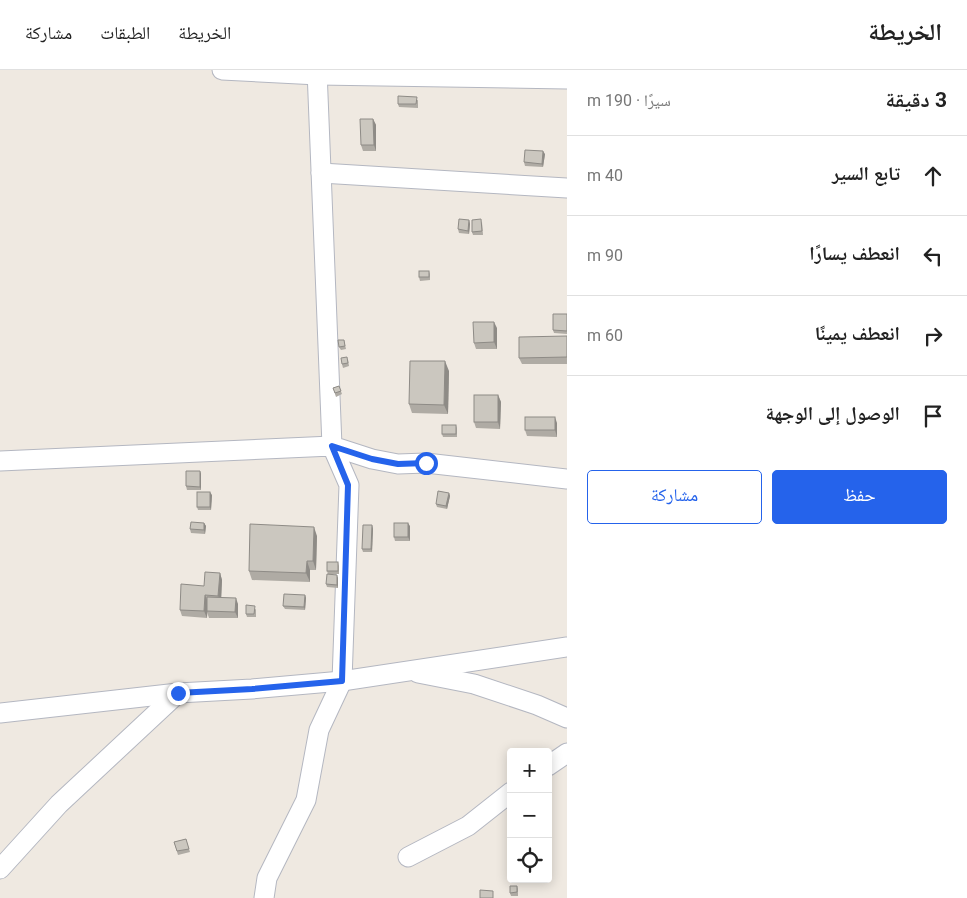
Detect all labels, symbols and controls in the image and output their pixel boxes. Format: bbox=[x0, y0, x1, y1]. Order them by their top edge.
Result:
text: الخريطة bbox=[868, 18, 942, 46]
text: مشاركة bbox=[25, 22, 72, 43]
text: الطبقات bbox=[100, 22, 150, 43]
text: الخريطة bbox=[178, 22, 231, 43]
text: 3 دقيقة bbox=[886, 88, 947, 112]
text: سيرًا · 190 m bbox=[587, 91, 671, 110]
text: تابع السير bbox=[832, 162, 900, 185]
icon: ahead bbox=[919, 162, 947, 190]
text: 40 m bbox=[587, 166, 623, 185]
text: انعطف يسارًا bbox=[809, 242, 900, 265]
icon: left bbox=[919, 242, 947, 270]
text: 90 m bbox=[587, 246, 623, 265]
text: انعطف يمينًا bbox=[815, 322, 900, 345]
icon: right bbox=[919, 322, 947, 350]
text: 60 m bbox=[587, 326, 623, 345]
text: الوصول إلى الوجهة bbox=[766, 402, 900, 425]
icon: arrive bbox=[919, 402, 947, 430]
route start bbox=[415, 452, 438, 475]
button: مشاركة bbox=[587, 470, 762, 524]
button: حفظ bbox=[772, 470, 947, 524]
route end bbox=[167, 682, 190, 705]
map controls bbox=[507, 748, 552, 883]
button: + bbox=[507, 748, 552, 793]
button: − bbox=[507, 793, 552, 838]
button: locate bbox=[507, 838, 552, 883]

